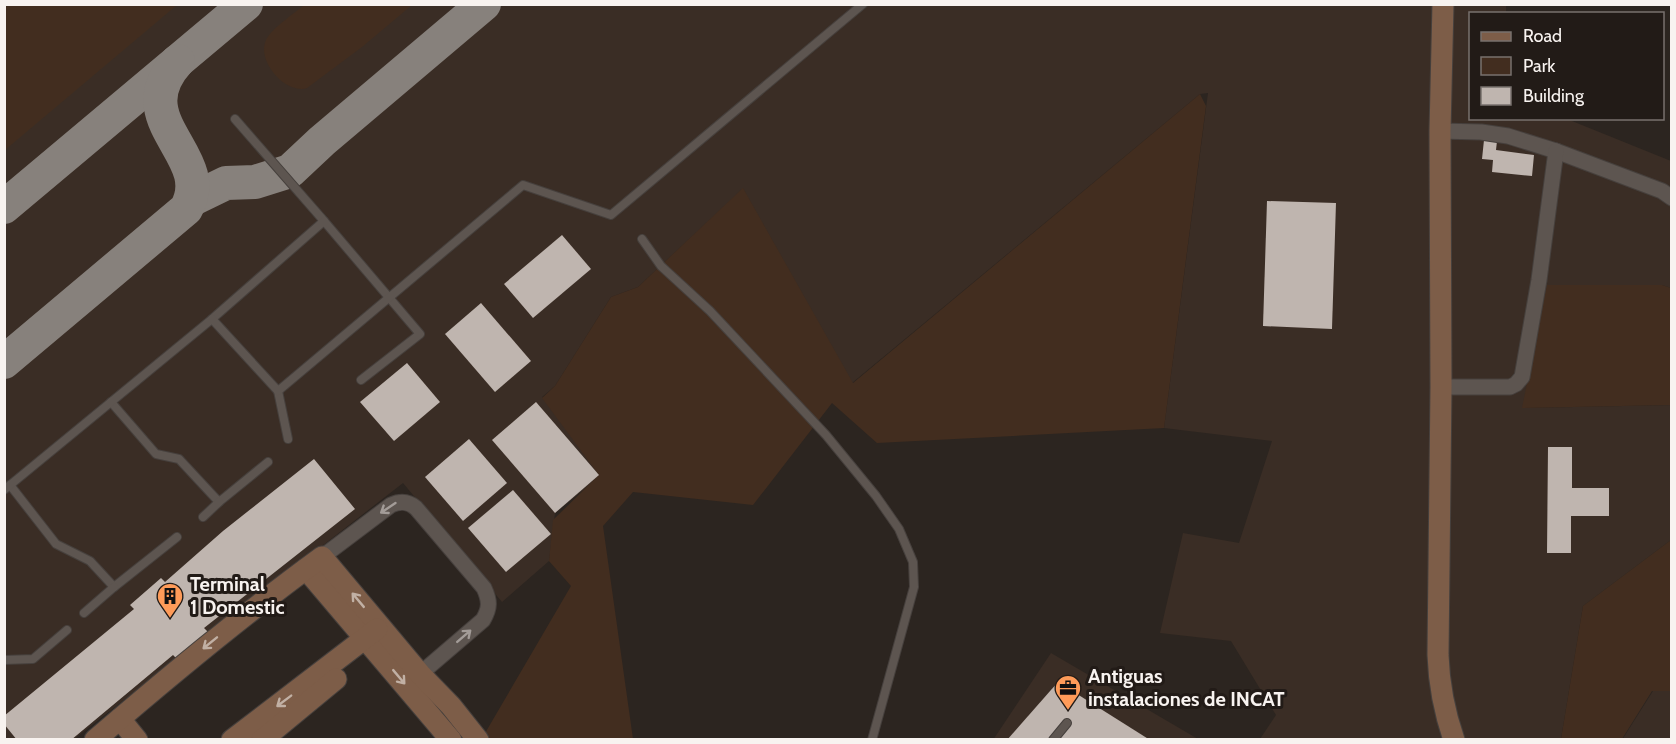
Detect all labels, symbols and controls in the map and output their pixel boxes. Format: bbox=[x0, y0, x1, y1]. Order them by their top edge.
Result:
legend bbox=[1469, 12, 1664, 120]
text: Road bbox=[1523, 25, 1562, 47]
text: Park bbox=[1523, 55, 1556, 77]
text: Building bbox=[1523, 85, 1585, 107]
one-way arrow bbox=[380, 502, 397, 514]
place label: Terminal 1 Domestic bbox=[190, 572, 284, 619]
building icon: Terminal 1 Domestic bbox=[155, 581, 185, 619]
one-way arrow bbox=[351, 593, 365, 608]
one-way arrow bbox=[456, 629, 471, 643]
one-way arrow bbox=[202, 636, 218, 649]
place label: Antiguas instalaciones de INCAT bbox=[1088, 664, 1285, 711]
one-way arrow bbox=[392, 669, 405, 685]
office icon: Antiguas instalaciones de INCAT bbox=[1053, 673, 1083, 711]
one-way arrow bbox=[276, 695, 292, 707]

